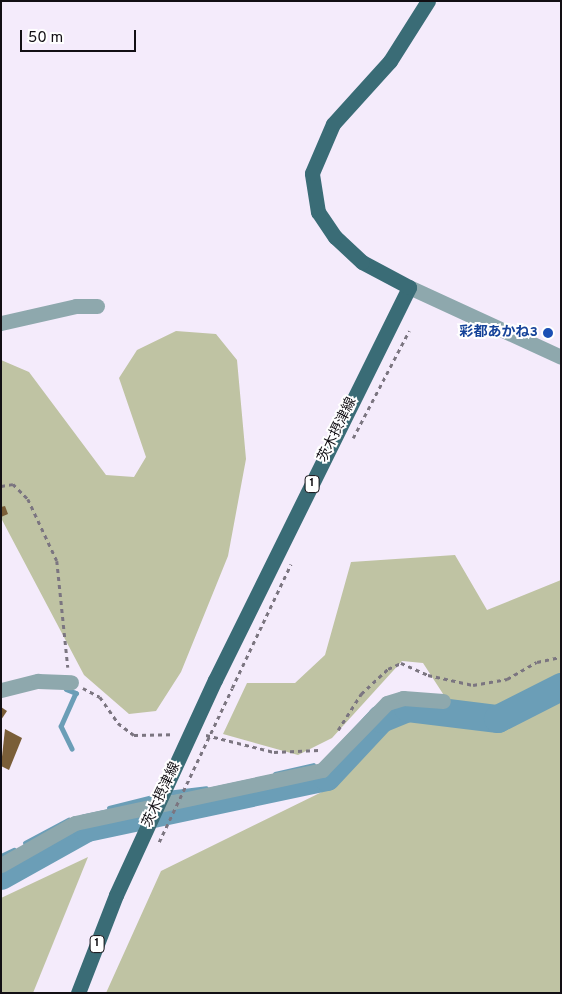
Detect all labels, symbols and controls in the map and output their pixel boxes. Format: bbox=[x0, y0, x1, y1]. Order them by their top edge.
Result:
scale bar bbox=[22, 20, 139, 52]
text: 50 m bbox=[28, 29, 63, 48]
place label: 彩都あかね3 bbox=[460, 325, 538, 341]
marker: 彩都あかね3 bbox=[542, 327, 554, 339]
street label: 茨木摂津線 bbox=[315, 395, 361, 465]
road number: 1 bbox=[304, 474, 320, 494]
street label: 茨木摂津線 bbox=[140, 760, 184, 830]
road number: 1 bbox=[90, 934, 104, 954]

